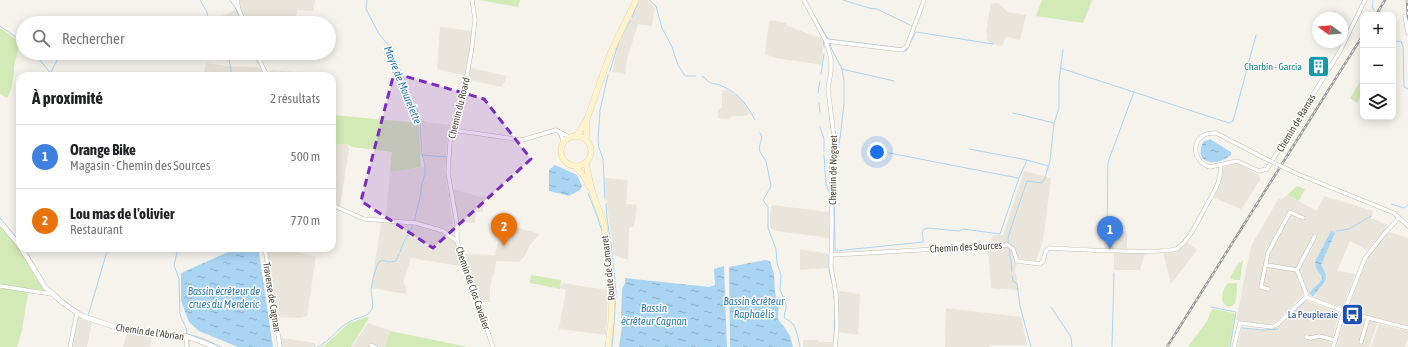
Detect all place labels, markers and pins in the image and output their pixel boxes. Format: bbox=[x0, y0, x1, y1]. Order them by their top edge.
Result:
building icon: Charbin - Garcia bbox=[1305, 53, 1331, 79]
place label: Charbin - Garcia bbox=[1244, 61, 1302, 72]
pin: 2 bbox=[491, 213, 517, 246]
pin: 1 bbox=[1097, 216, 1123, 249]
bus stop icon: La Peupleraie bbox=[1340, 301, 1366, 327]
place label: La Peupleraie bbox=[1288, 309, 1338, 320]

